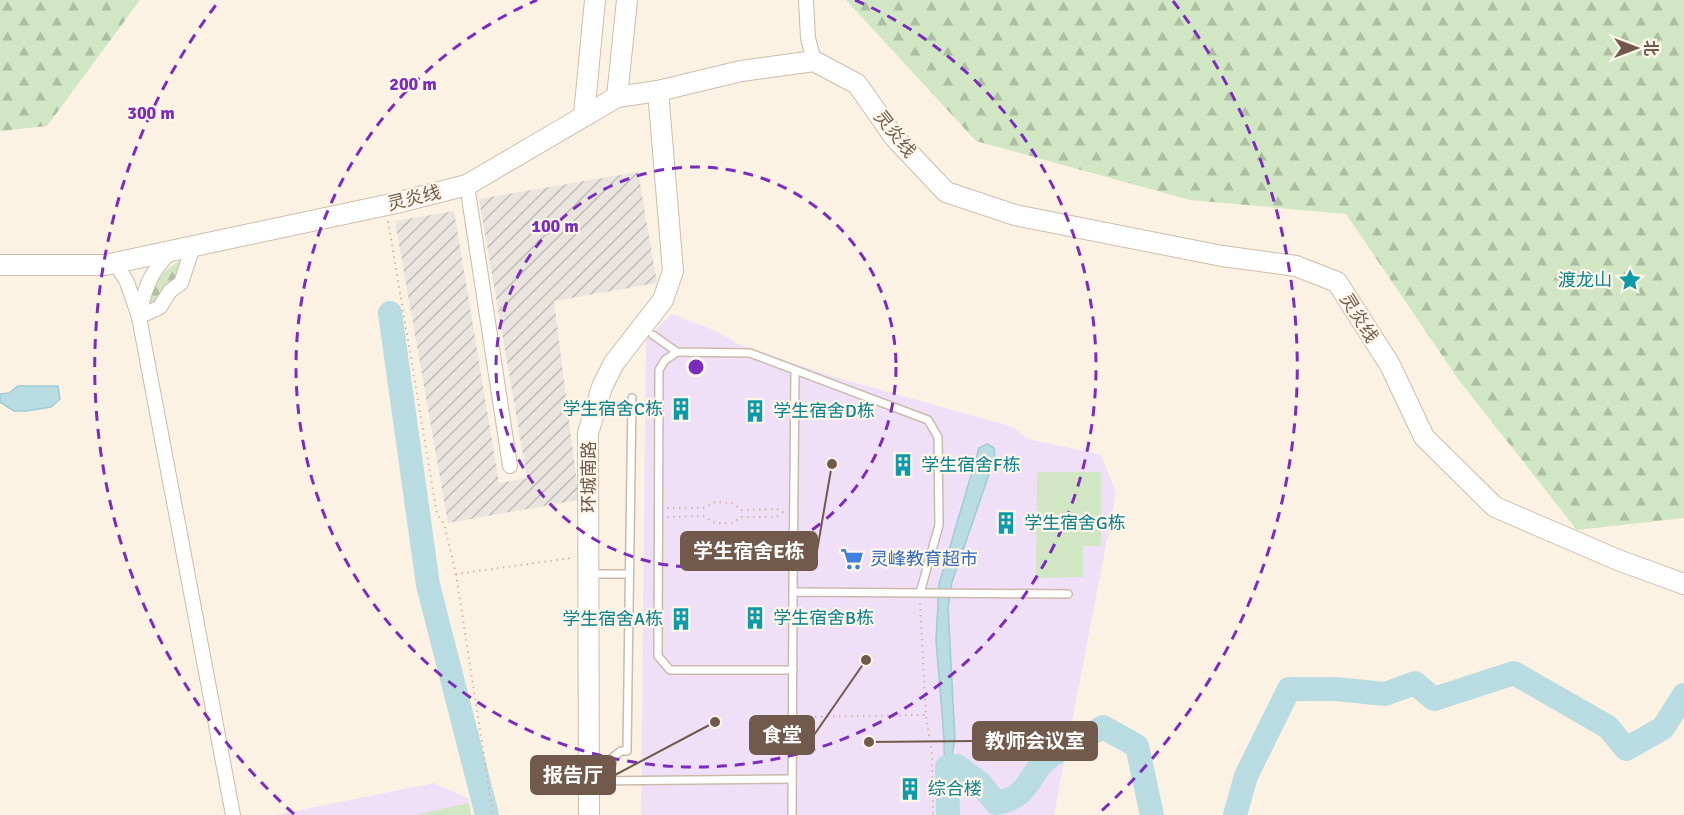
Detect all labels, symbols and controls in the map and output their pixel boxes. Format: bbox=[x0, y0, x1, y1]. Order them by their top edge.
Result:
north arrow bbox=[1606, 18, 1666, 78]
text: 北 bbox=[1640, 40, 1660, 56]
text: 200 m bbox=[389, 73, 437, 95]
text: 300 m bbox=[127, 102, 175, 124]
street label: 灵炎线 bbox=[869, 106, 921, 162]
street label: 灵炎线 bbox=[385, 181, 443, 215]
text: 100 m bbox=[531, 215, 579, 237]
place icon: 渡龙山 bbox=[1617, 267, 1643, 293]
place label: 渡龙山 bbox=[1558, 269, 1612, 291]
street label: 灵炎线 bbox=[1335, 289, 1383, 347]
centre of rings bbox=[686, 357, 706, 377]
building icon: 学生宿舍C栋 bbox=[668, 396, 694, 422]
place label: 学生宿舍C栋 bbox=[562, 398, 663, 420]
building icon: 学生宿舍D栋 bbox=[742, 398, 768, 424]
place label: 学生宿舍D栋 bbox=[773, 400, 875, 422]
street label: 环城南路 bbox=[578, 441, 600, 513]
building icon: 学生宿舍F栋 bbox=[890, 452, 916, 478]
place label: 学生宿舍F栋 bbox=[921, 454, 1020, 476]
building icon: 学生宿舍G栋 bbox=[993, 510, 1019, 536]
place label: 学生宿舍G栋 bbox=[1024, 512, 1126, 534]
callout: 学生宿舍E栋 bbox=[681, 532, 817, 570]
text: 学生宿舍E栋 bbox=[693, 539, 805, 564]
supermarket icon: 灵峰教育超市 bbox=[839, 546, 865, 572]
place label: 灵峰教育超市 bbox=[870, 548, 978, 570]
building icon: 学生宿舍B栋 bbox=[742, 605, 768, 631]
building icon: 学生宿舍A栋 bbox=[668, 606, 694, 632]
place label: 学生宿舍B栋 bbox=[773, 607, 874, 629]
place label: 学生宿舍A栋 bbox=[562, 608, 663, 630]
callout: 食堂 bbox=[750, 716, 814, 754]
callout: 教师会议室 bbox=[973, 722, 1097, 760]
text: 食堂 bbox=[762, 723, 802, 748]
text: 教师会议室 bbox=[985, 729, 1085, 754]
callout: 报告厅 bbox=[531, 756, 615, 794]
text: 报告厅 bbox=[543, 763, 603, 788]
building icon: 综合楼 bbox=[897, 776, 923, 802]
place label: 综合楼 bbox=[928, 778, 982, 800]

